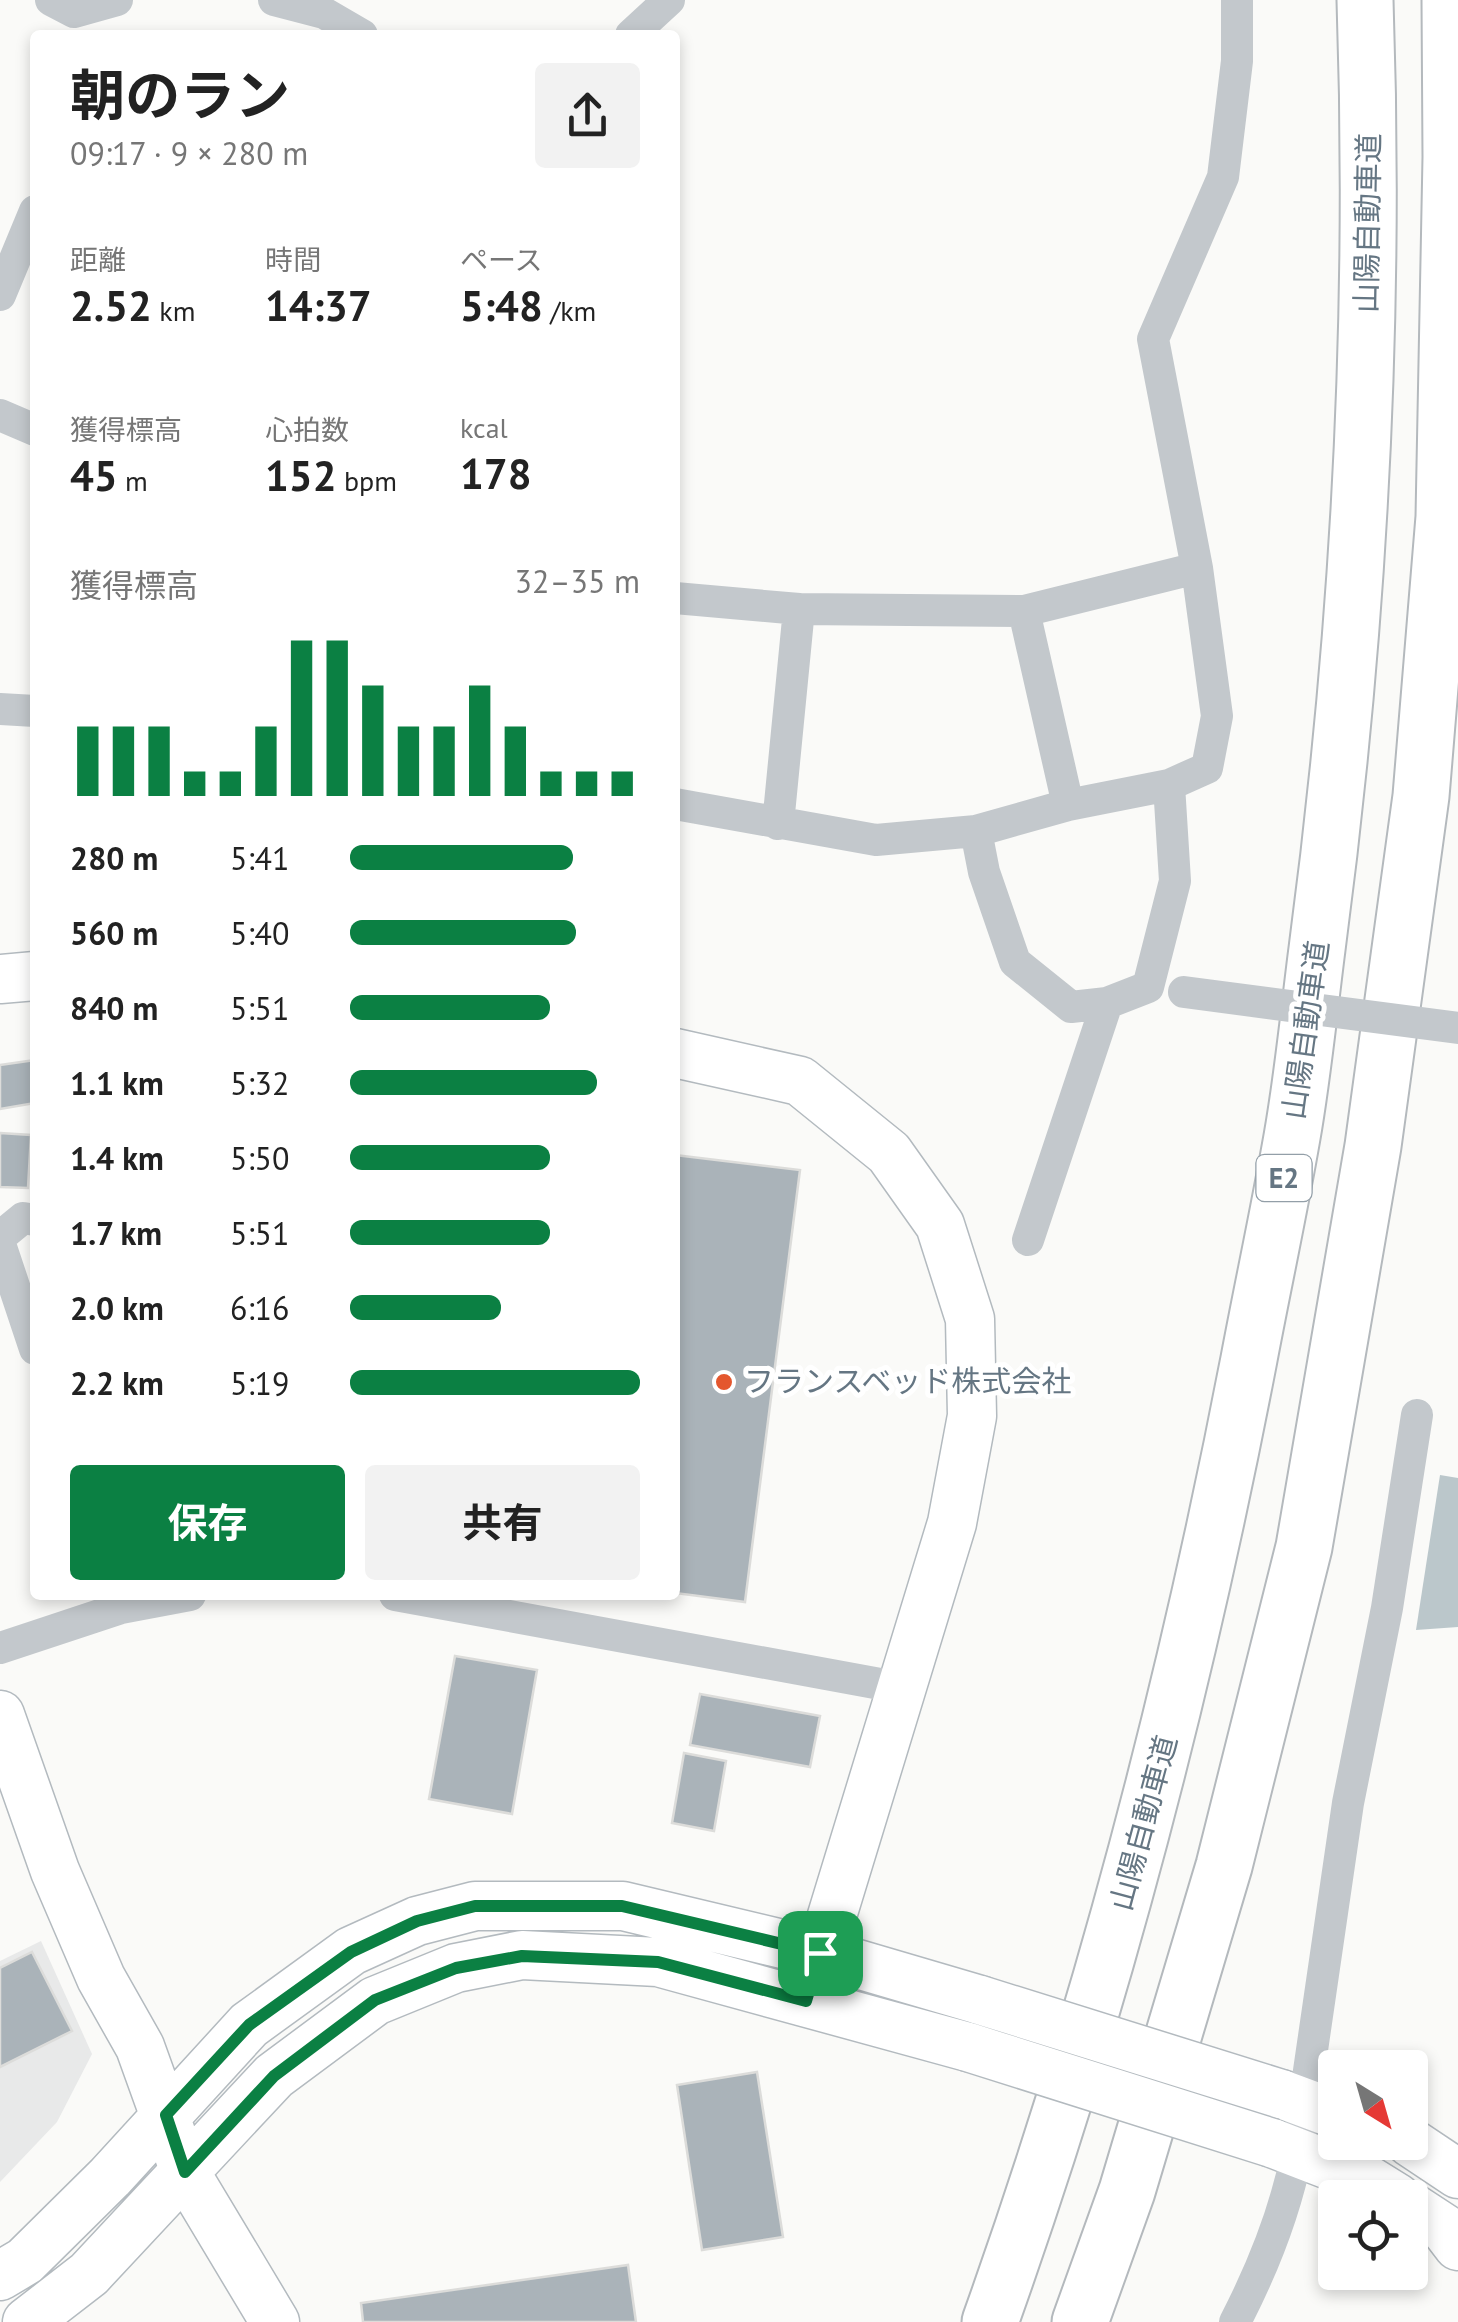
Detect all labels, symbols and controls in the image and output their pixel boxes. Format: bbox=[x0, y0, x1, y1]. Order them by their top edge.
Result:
text: 朝のラン bbox=[70, 59, 290, 130]
button: share bbox=[535, 63, 640, 168]
text: 09:17 · 9 × 280 m bbox=[70, 132, 308, 174]
street label: 山陽自動車道 bbox=[1345, 133, 1388, 313]
text: 距離 bbox=[70, 241, 126, 278]
text: 時間 bbox=[265, 241, 321, 278]
text: ペース bbox=[460, 241, 543, 278]
text: 2.52 bbox=[70, 278, 152, 333]
text: 14:37 bbox=[265, 278, 372, 333]
text: 5:48 bbox=[460, 278, 543, 333]
text: km bbox=[152, 292, 195, 329]
text: /km bbox=[543, 292, 596, 329]
text: kcal bbox=[460, 409, 508, 446]
text: 獲得標高 bbox=[70, 411, 182, 448]
text: 心拍数 bbox=[265, 411, 349, 448]
text: 178 bbox=[460, 446, 531, 501]
text: 45 bbox=[70, 448, 118, 503]
text: 152 bbox=[265, 448, 336, 503]
text: m bbox=[118, 462, 148, 499]
text: bpm bbox=[336, 462, 397, 499]
text: 32–35 m bbox=[515, 560, 640, 602]
text: 獲得標高 bbox=[70, 564, 198, 606]
text: 280 m bbox=[70, 837, 158, 879]
text: 5:41 bbox=[230, 837, 289, 879]
text: 560 m bbox=[70, 912, 158, 954]
text: 5:40 bbox=[230, 912, 289, 954]
street label: 山陽自動車道 bbox=[1273, 938, 1336, 1122]
text: 840 m bbox=[70, 987, 158, 1029]
text: 5:51 bbox=[230, 987, 289, 1029]
text: 1.1 km bbox=[70, 1062, 164, 1104]
text: 5:32 bbox=[230, 1062, 289, 1104]
text: 1.4 km bbox=[70, 1137, 164, 1179]
text: 5:50 bbox=[230, 1137, 289, 1179]
road number: E2 bbox=[1256, 1155, 1312, 1201]
text: 1.7 km bbox=[70, 1212, 162, 1254]
text: 5:51 bbox=[230, 1212, 289, 1254]
text: 2.0 km bbox=[70, 1287, 164, 1329]
text: 6:16 bbox=[230, 1287, 289, 1329]
place label: フランスベッド株式会社 bbox=[744, 1361, 1071, 1400]
text: 2.2 km bbox=[70, 1362, 164, 1404]
text: 5:19 bbox=[230, 1362, 289, 1404]
marker: フランスベッド株式会社 bbox=[713, 1371, 735, 1393]
button: 保存 bbox=[70, 1465, 345, 1580]
button: 共有 bbox=[365, 1465, 640, 1580]
street label: 山陽自動車道 bbox=[1100, 1731, 1185, 1915]
pin bbox=[778, 1911, 863, 1996]
icon: arrive bbox=[793, 1926, 848, 1981]
north arrow bbox=[1318, 2050, 1428, 2160]
map controls bbox=[1318, 2050, 1428, 2290]
button: locate bbox=[1318, 2180, 1428, 2290]

